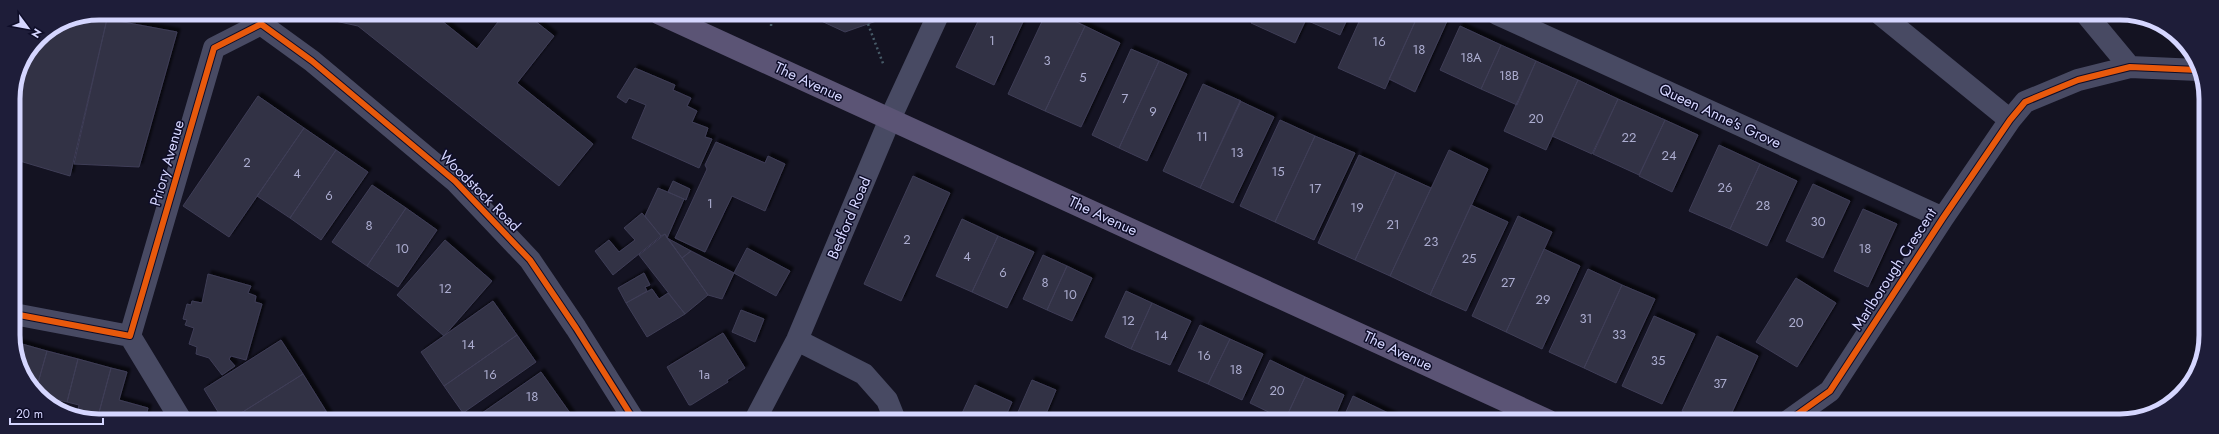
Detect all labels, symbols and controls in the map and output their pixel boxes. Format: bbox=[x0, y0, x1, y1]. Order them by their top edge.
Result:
north arrow bbox=[8, 8, 48, 48]
text: N bbox=[27, 25, 46, 41]
house number: 1 bbox=[989, 31, 995, 50]
house number: 16 bbox=[1372, 32, 1386, 51]
house number: 18 bbox=[1413, 40, 1425, 59]
house number: 18A bbox=[1460, 48, 1482, 67]
house number: 3 bbox=[1043, 51, 1051, 70]
street label: The Avenue bbox=[771, 56, 847, 108]
house number: 18B bbox=[1499, 66, 1519, 85]
house number: 5 bbox=[1079, 68, 1087, 87]
street label: Queen Anne's Grove bbox=[1655, 78, 1785, 154]
house number: 7 bbox=[1122, 89, 1129, 108]
house number: 9 bbox=[1149, 102, 1157, 121]
house number: 20 bbox=[1528, 109, 1544, 128]
street label: Priory Avenue bbox=[144, 117, 190, 209]
house number: 11 bbox=[1196, 127, 1208, 146]
house number: 22 bbox=[1622, 128, 1636, 147]
house number: 13 bbox=[1231, 143, 1243, 162]
street label: Woodstock Road bbox=[434, 145, 526, 237]
house number: 24 bbox=[1662, 146, 1677, 165]
house number: 2 bbox=[243, 153, 251, 172]
house number: 15 bbox=[1271, 162, 1285, 181]
house number: 4 bbox=[293, 164, 301, 183]
street label: Bedford Road bbox=[822, 173, 876, 263]
house number: 26 bbox=[1718, 178, 1732, 197]
house number: 17 bbox=[1309, 179, 1322, 198]
house number: 6 bbox=[325, 186, 333, 205]
street label: The Avenue bbox=[1065, 190, 1141, 242]
house number: 1 bbox=[707, 194, 713, 213]
house number: 28 bbox=[1756, 196, 1770, 215]
house number: 19 bbox=[1350, 198, 1364, 217]
street label: Marlborough Crescent bbox=[1846, 203, 1942, 335]
house number: 30 bbox=[1811, 212, 1826, 231]
house number: 21 bbox=[1386, 215, 1400, 234]
house number: 8 bbox=[365, 216, 373, 235]
house number: 2 bbox=[903, 230, 911, 249]
house number: 23 bbox=[1424, 232, 1438, 251]
house number: 10 bbox=[395, 239, 409, 258]
house number: 18 bbox=[1859, 239, 1871, 258]
house number: 4 bbox=[963, 247, 971, 266]
house number: 25 bbox=[1462, 249, 1476, 268]
house number: 6 bbox=[999, 263, 1007, 282]
house number: 8 bbox=[1041, 273, 1049, 292]
house number: 27 bbox=[1501, 273, 1515, 292]
house number: 12 bbox=[438, 279, 452, 298]
house number: 10 bbox=[1063, 285, 1077, 304]
house number: 29 bbox=[1536, 290, 1550, 309]
house number: 31 bbox=[1580, 309, 1592, 328]
house number: 12 bbox=[1121, 311, 1135, 330]
house number: 20 bbox=[1788, 313, 1804, 332]
street label: The Avenue bbox=[1360, 325, 1436, 377]
house number: 33 bbox=[1612, 325, 1626, 344]
house number: 14 bbox=[1154, 326, 1168, 345]
house number: 14 bbox=[461, 335, 475, 354]
house number: 16 bbox=[1197, 346, 1211, 365]
house number: 35 bbox=[1651, 351, 1665, 370]
house number: 18 bbox=[1230, 360, 1242, 379]
house number: 16 bbox=[483, 365, 497, 384]
house number: 1a bbox=[698, 365, 710, 384]
house number: 37 bbox=[1713, 374, 1727, 393]
house number: 20 bbox=[1269, 381, 1285, 400]
house number: 18 bbox=[526, 387, 538, 406]
scale bar bbox=[10, 400, 103, 426]
text: 20 m bbox=[16, 405, 43, 423]

